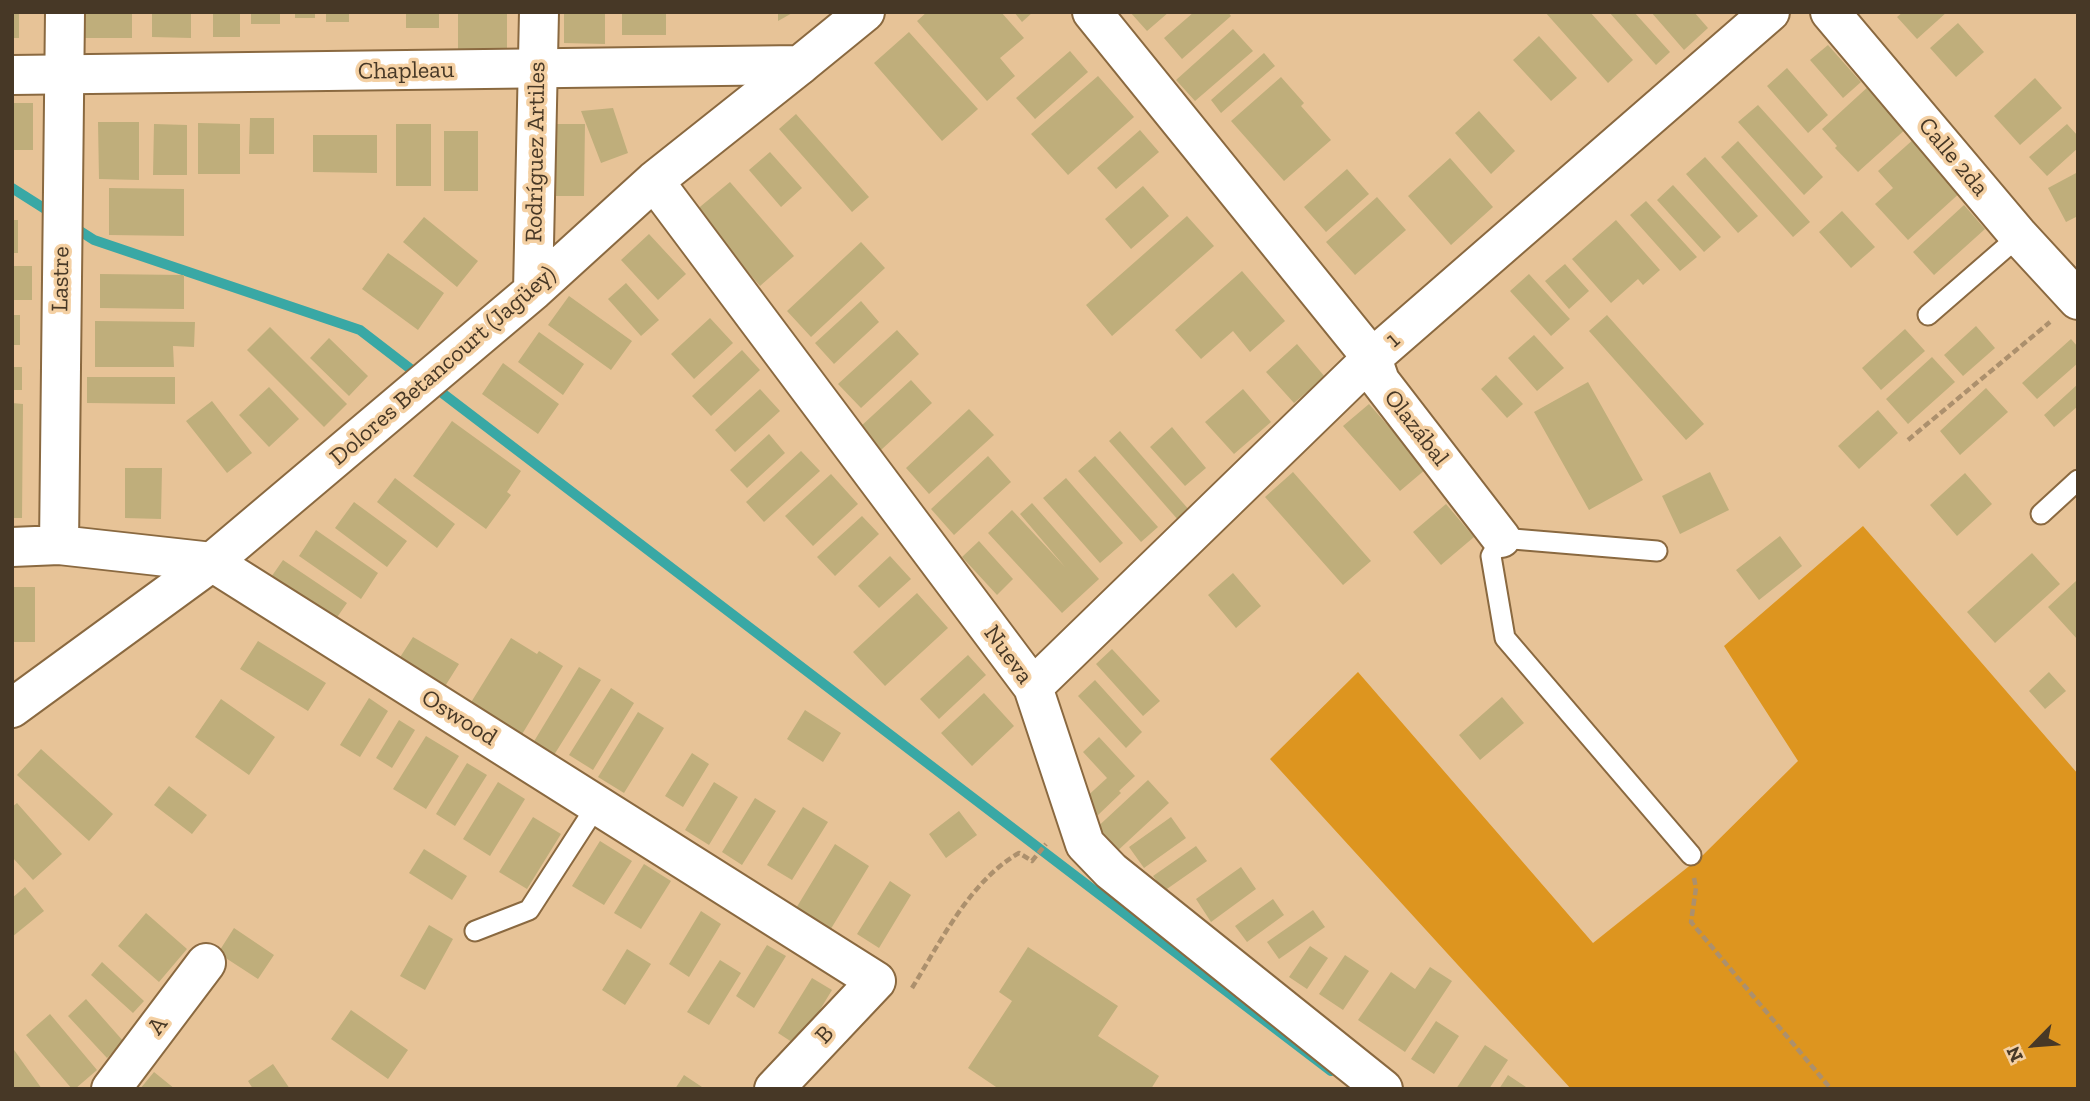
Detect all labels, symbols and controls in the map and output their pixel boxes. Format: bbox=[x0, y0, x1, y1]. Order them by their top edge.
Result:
street label: Chapleau bbox=[358, 56, 454, 86]
street label: Rodríguez Artiles bbox=[520, 61, 552, 243]
street label: Calle 2da bbox=[1912, 112, 1994, 202]
street label: Lastre bbox=[46, 246, 76, 312]
street label: Dolores Betancourt (Jagüey) bbox=[324, 260, 562, 472]
street label: 1 bbox=[1380, 326, 1406, 354]
street label: Olazábal bbox=[1377, 384, 1455, 472]
street label: Nueva bbox=[977, 620, 1039, 690]
street label: Oswood bbox=[416, 684, 502, 752]
north arrow bbox=[1999, 1010, 2069, 1080]
street label: A bbox=[142, 1011, 174, 1041]
street label: B bbox=[810, 1020, 840, 1050]
text: N bbox=[2001, 1043, 2028, 1066]

